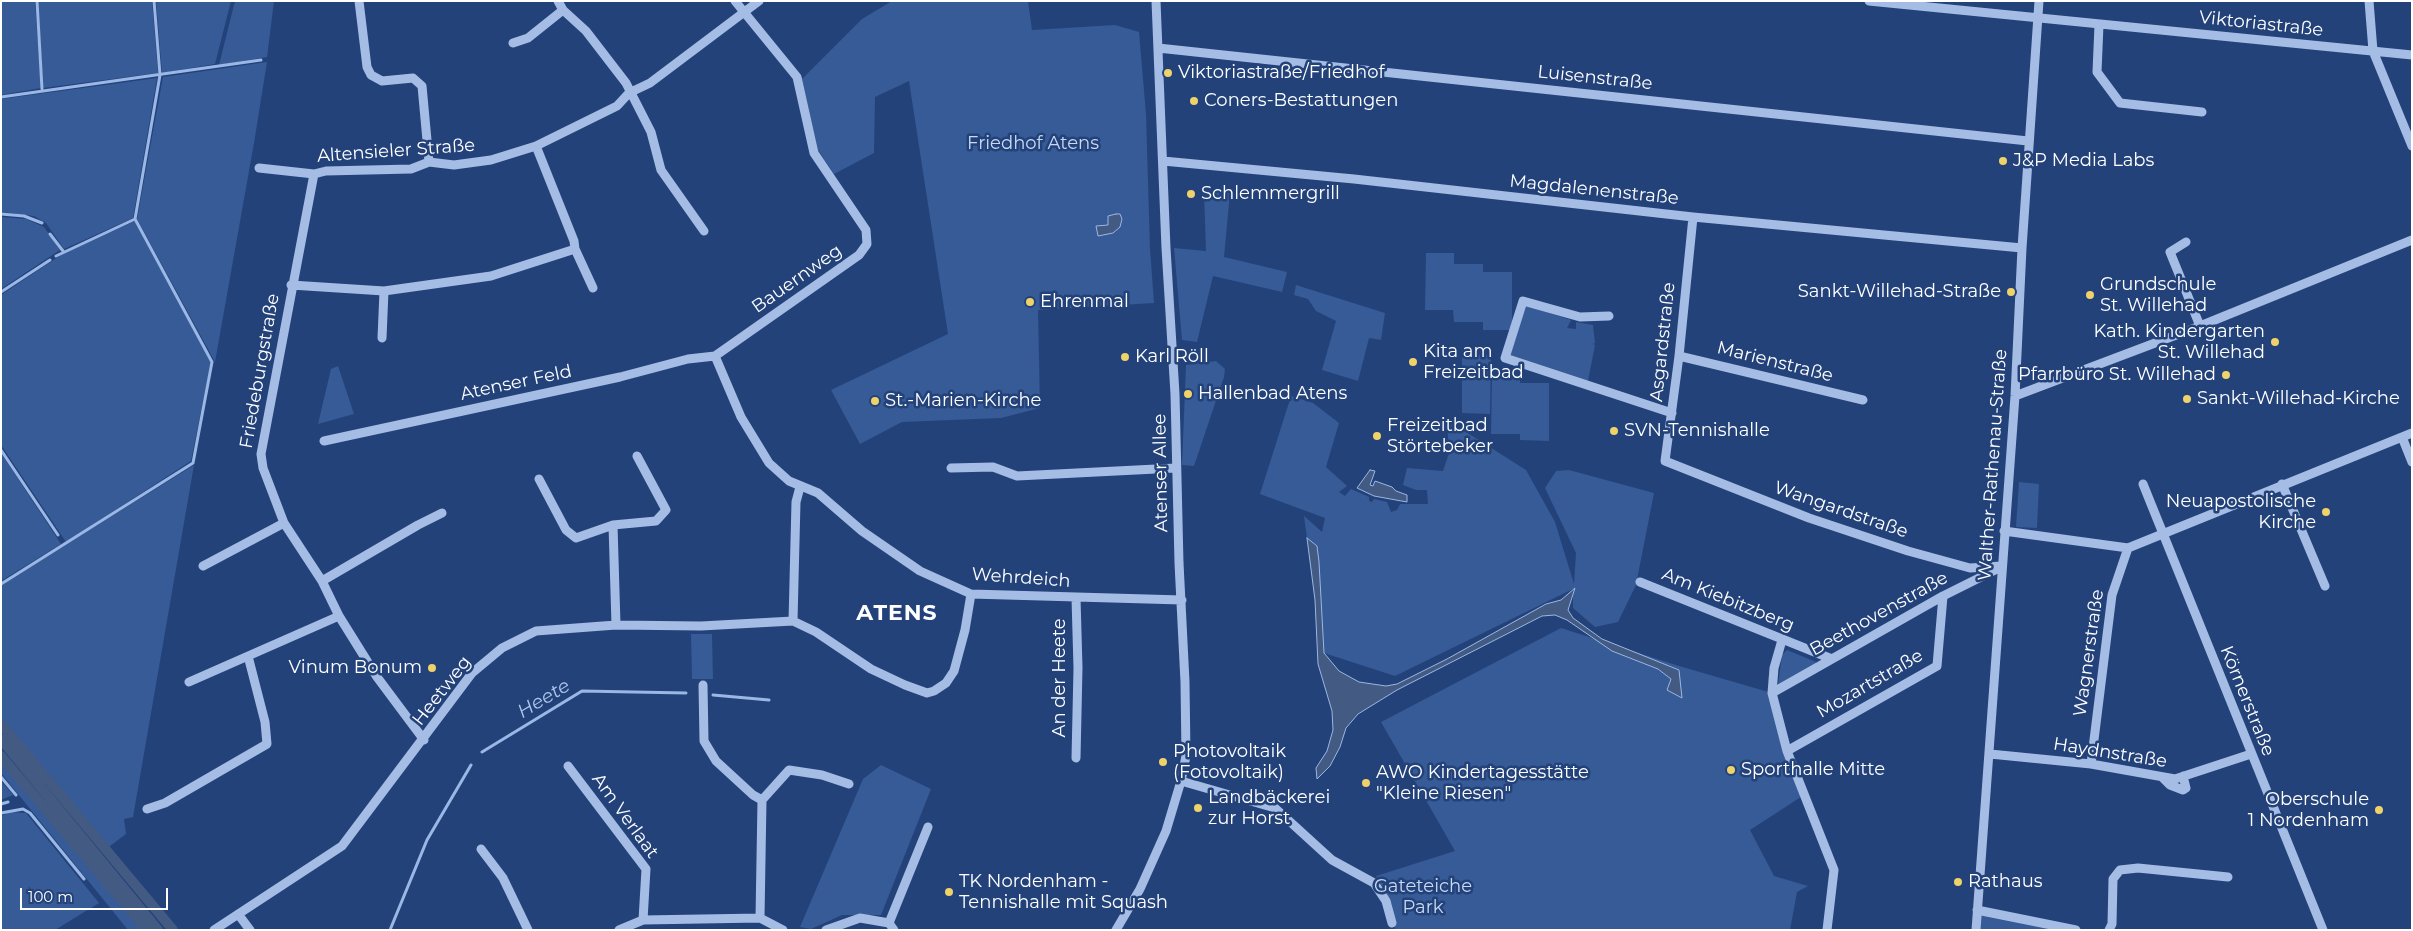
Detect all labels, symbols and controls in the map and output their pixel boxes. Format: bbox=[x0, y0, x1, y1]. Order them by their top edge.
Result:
street label: Viktoriastraße bbox=[2198, 7, 2324, 41]
street label: Luisenstraße bbox=[1537, 61, 1653, 95]
place label: Viktoriastraße/Friedhof bbox=[1178, 62, 1385, 84]
marker: Viktoriastraße/Friedhof bbox=[1162, 67, 1174, 79]
place label: Coners-Bestattungen bbox=[1204, 90, 1398, 112]
marker: Coners-Bestattungen bbox=[1188, 95, 1200, 107]
park label: Friedhof Atens bbox=[967, 133, 1099, 155]
street label: Altensieler Straße bbox=[316, 135, 476, 167]
place label: J&P Media Labs bbox=[2013, 150, 2154, 172]
marker: J&P Media Labs bbox=[1997, 155, 2009, 167]
street label: Magdalenenstraße bbox=[1508, 170, 1680, 210]
place label: Schlemmergrill bbox=[1201, 183, 1340, 205]
marker: Schlemmergrill bbox=[1185, 188, 1197, 200]
street label: Bauernweg bbox=[748, 240, 846, 318]
place label: Grundschule St. Willehad bbox=[2100, 274, 2216, 316]
street label: Asgardstraße bbox=[1646, 281, 1680, 403]
place label: Sankt-Willehad-Straße bbox=[1798, 281, 2001, 303]
marker: Sankt-Willehad-Straße bbox=[2005, 286, 2017, 298]
marker: Grundschule St. Willehad bbox=[2084, 289, 2096, 301]
place label: Ehrenmal bbox=[1040, 291, 1129, 313]
street label: Friedeburgstraße bbox=[236, 292, 284, 450]
marker: Ehrenmal bbox=[1024, 296, 1036, 308]
place label: Kath. Kindergarten St. Willehad bbox=[2094, 321, 2265, 364]
marker: Kath. Kindergarten St. Willehad bbox=[2269, 336, 2281, 348]
street label: Marienstraße bbox=[1715, 337, 1835, 387]
place label: Kita am Freizeitbad bbox=[1423, 341, 1524, 384]
place label: Karl Röll bbox=[1135, 346, 1209, 368]
street label: Walther-Rathenau-Straße bbox=[1974, 348, 2012, 582]
marker: Karl Röll bbox=[1119, 351, 1131, 363]
marker: Kita am Freizeitbad bbox=[1407, 356, 1419, 368]
street label: Atenser Feld bbox=[458, 361, 574, 405]
place label: Pfarrbüro St. Willehad bbox=[2018, 364, 2216, 386]
marker: Pfarrbüro St. Willehad bbox=[2220, 369, 2232, 381]
place label: Hallenbad Atens bbox=[1198, 383, 1347, 405]
marker: Hallenbad Atens bbox=[1182, 388, 1194, 400]
place label: Sankt-Willehad-Kirche bbox=[2197, 388, 2400, 410]
place label: St.-Marien-Kirche bbox=[885, 390, 1041, 412]
marker: Sankt-Willehad-Kirche bbox=[2181, 393, 2193, 405]
marker: St.-Marien-Kirche bbox=[869, 395, 881, 407]
street label: Atenser Allee bbox=[1149, 413, 1173, 533]
place label: Freizeitbad Störtebeker bbox=[1387, 415, 1493, 458]
place label: SVN-Tennishalle bbox=[1624, 420, 1770, 442]
marker: SVN-Tennishalle bbox=[1608, 425, 1620, 437]
marker: Freizeitbad Störtebeker bbox=[1371, 430, 1383, 442]
street label: Wangardstraße bbox=[1771, 477, 1911, 543]
place label: Neuapostolische Kirche bbox=[2166, 491, 2316, 534]
marker: Neuapostolische Kirche bbox=[2320, 506, 2332, 518]
street label: Wehrdeich bbox=[971, 564, 1071, 592]
street label: Am Kiebitzberg bbox=[1659, 564, 1797, 636]
street label: Beethovenstraße bbox=[1806, 567, 1952, 661]
street label: Wagnerstraße bbox=[2069, 588, 2109, 718]
district label: ATENS bbox=[856, 601, 938, 627]
street label: An der Heete bbox=[1049, 618, 1071, 738]
street label: Körnerstraße bbox=[2215, 643, 2279, 759]
street label: Mozartstraße bbox=[1813, 645, 1927, 723]
street label: Heetweg bbox=[408, 652, 476, 730]
place label: Vinum Bonum bbox=[289, 657, 422, 679]
marker: Vinum Bonum bbox=[426, 662, 438, 674]
water label: Heete bbox=[514, 674, 574, 724]
street label: Haydnstraße bbox=[2052, 733, 2168, 773]
place label: Photovoltaik (Fotovoltaik) bbox=[1173, 741, 1286, 784]
marker: Photovoltaik (Fotovoltaik) bbox=[1157, 756, 1169, 768]
place label: Sporthalle Mitte bbox=[1741, 759, 1885, 781]
place label: AWO Kindertagesstätte "Kleine Riesen" bbox=[1376, 762, 1589, 804]
marker: Sporthalle Mitte bbox=[1725, 764, 1737, 776]
street label: Am Verlaat bbox=[587, 769, 663, 863]
marker: AWO Kindertagesstätte "Kleine Riesen" bbox=[1360, 777, 1372, 789]
place label: Landbäckerei zur Horst bbox=[1208, 787, 1330, 830]
place label: Oberschule 1 Nordenham bbox=[2248, 789, 2369, 832]
marker: Landbäckerei zur Horst bbox=[1192, 802, 1204, 814]
marker: Oberschule 1 Nordenham bbox=[2373, 804, 2385, 816]
place label: TK Nordenham - Tennishalle mit Squash bbox=[959, 871, 1168, 914]
place label: Rathaus bbox=[1968, 871, 2043, 893]
park label: Gateteiche Park bbox=[1374, 876, 1472, 919]
marker: Rathaus bbox=[1952, 876, 1964, 888]
scale bar bbox=[22, 878, 170, 910]
marker: TK Nordenham - Tennishalle mit Squash bbox=[943, 886, 955, 898]
text: 100 m bbox=[28, 887, 73, 906]

